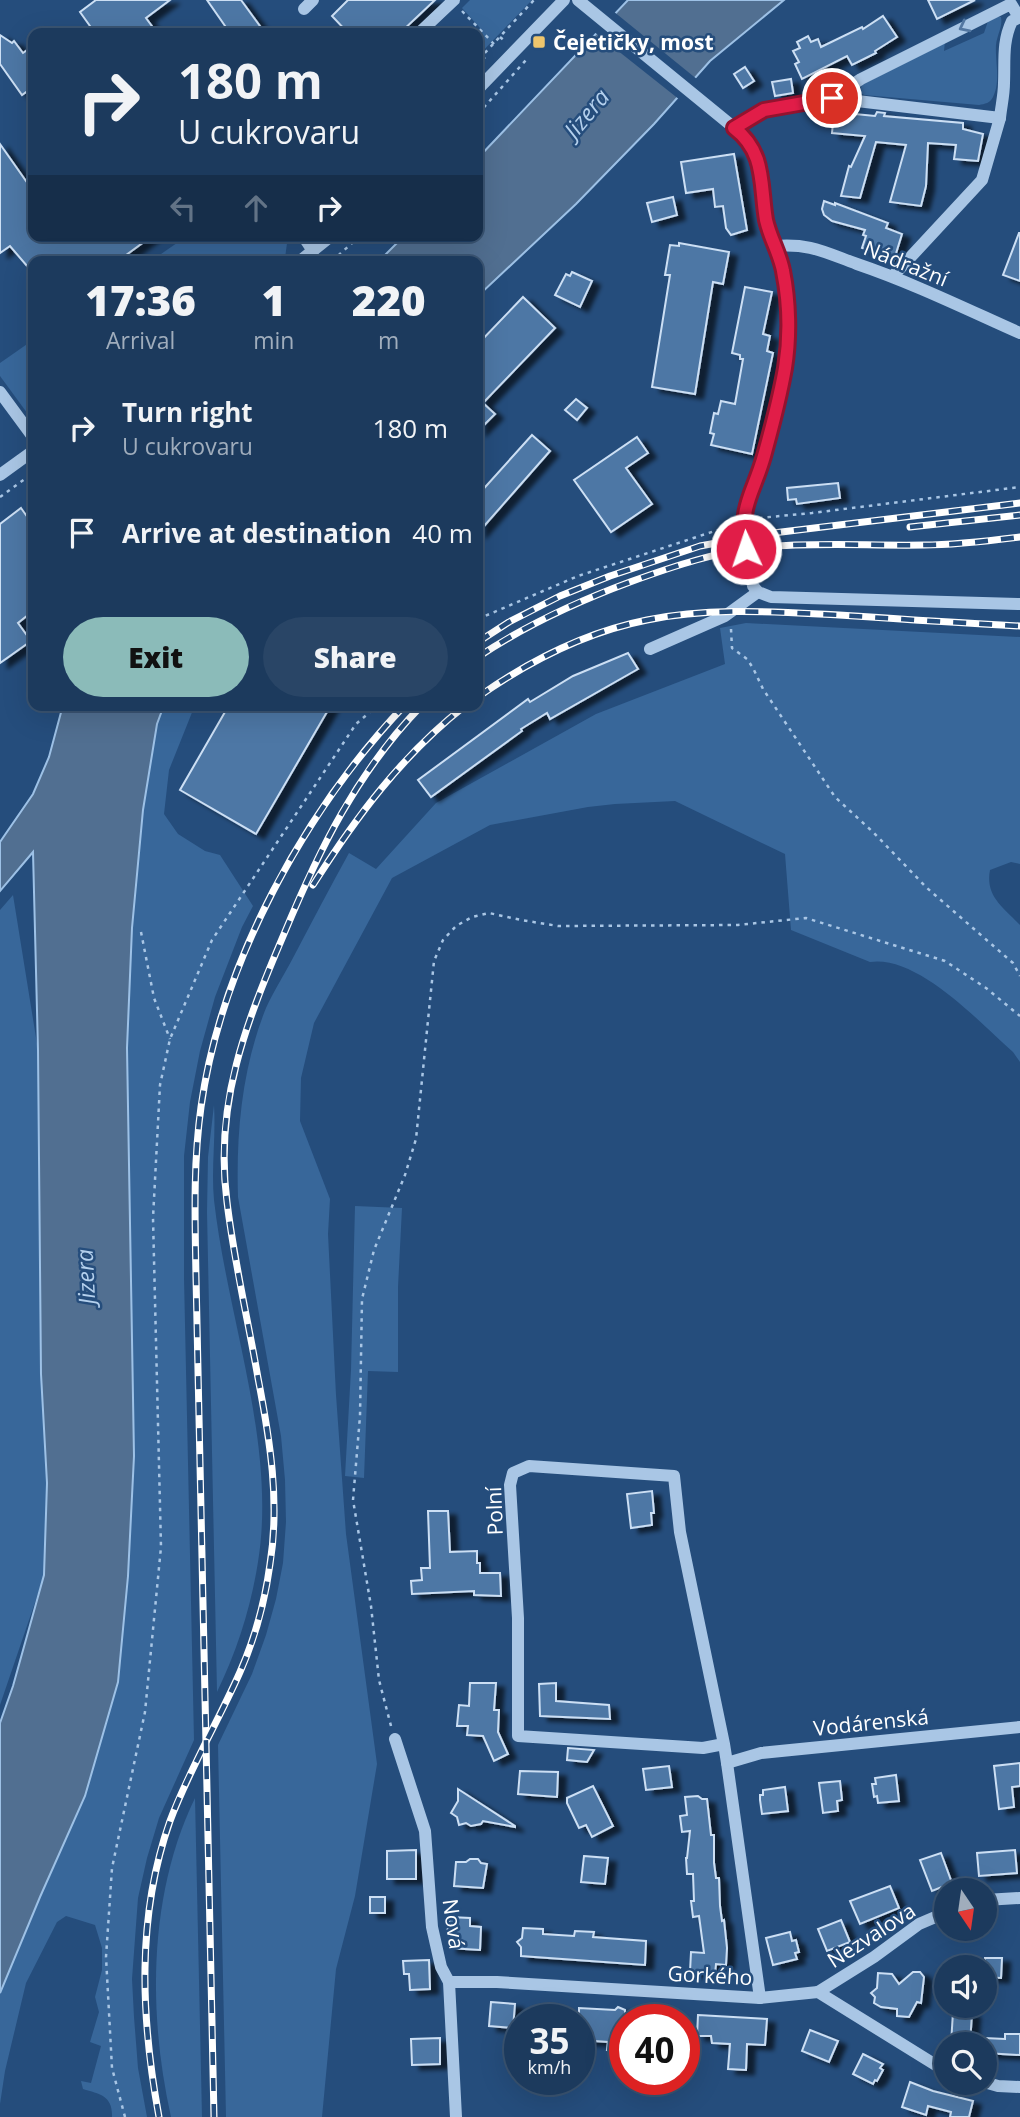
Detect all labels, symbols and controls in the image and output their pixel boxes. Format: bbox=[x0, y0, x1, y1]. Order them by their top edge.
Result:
one-way arrow bbox=[959, 19, 971, 33]
place label: Čejetičky, most bbox=[553, 28, 714, 56]
marker: Čejetičky, most bbox=[531, 34, 547, 50]
text: 180 m bbox=[178, 47, 323, 113]
icon: right bbox=[63, 56, 154, 147]
pin bbox=[802, 68, 862, 128]
icon: arrive bbox=[813, 79, 851, 117]
water label: Jizera bbox=[553, 81, 616, 148]
text: U cukrovaru bbox=[178, 110, 360, 153]
icon: left bbox=[164, 189, 202, 227]
icon: ahead bbox=[237, 189, 275, 227]
icon: right bbox=[310, 189, 348, 227]
street label: Nádražní bbox=[860, 233, 953, 293]
text: 17:36 bbox=[85, 271, 196, 328]
text: 1 bbox=[262, 271, 286, 328]
text: 220 bbox=[352, 271, 426, 328]
text: Arrival bbox=[106, 324, 175, 356]
text: min bbox=[253, 324, 294, 356]
text: m bbox=[378, 324, 399, 356]
text: Turn right bbox=[122, 394, 253, 430]
icon: right bbox=[63, 409, 101, 447]
text: 180 m bbox=[373, 410, 448, 446]
text: U cukrovaru bbox=[122, 430, 253, 462]
position arrow bbox=[709, 512, 783, 586]
icon: arrive bbox=[63, 514, 101, 552]
text: Arrive at destination bbox=[122, 515, 391, 551]
text: 40 m bbox=[412, 515, 473, 551]
button: Exit bbox=[63, 617, 249, 697]
button: Share bbox=[263, 617, 448, 697]
water label: Jizera bbox=[68, 1248, 103, 1310]
street label: Polní bbox=[479, 1485, 509, 1536]
street label: Vodárenská bbox=[812, 1702, 930, 1742]
north arrow bbox=[934, 1878, 998, 1941]
map controls bbox=[934, 1878, 997, 2095]
street label: Nezvalova bbox=[822, 1896, 920, 1974]
street label: Nová bbox=[437, 1897, 471, 1951]
button: sound bbox=[934, 1955, 997, 2018]
street label: Gorkého bbox=[667, 1959, 753, 1991]
speed limit sign: 40 bbox=[609, 2004, 700, 2095]
text: 35 bbox=[529, 2017, 570, 2064]
button: search bbox=[934, 2032, 997, 2095]
text: km/h bbox=[528, 2055, 571, 2079]

